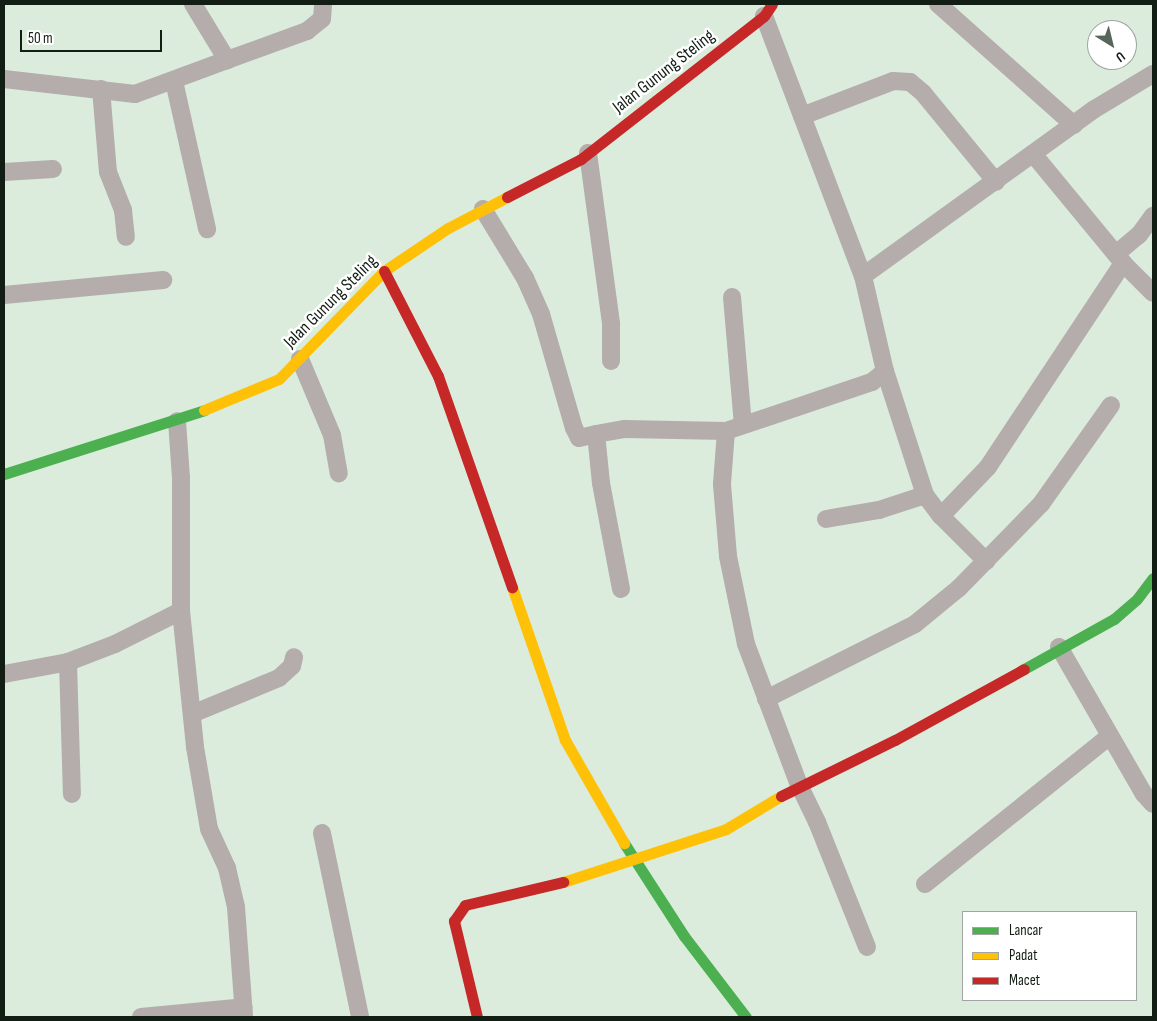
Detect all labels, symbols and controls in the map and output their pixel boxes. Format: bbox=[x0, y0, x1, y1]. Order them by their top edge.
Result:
scale bar bbox=[22, 20, 165, 52]
north arrow bbox=[1087, 20, 1137, 70]
street label: Jalan Gunung Steling bbox=[609, 26, 719, 118]
text: 50 m bbox=[28, 29, 53, 48]
text: U bbox=[1113, 48, 1128, 66]
street label: Jalan Gunung Steling bbox=[280, 251, 382, 353]
legend bbox=[962, 911, 1137, 1001]
text: Lancar bbox=[1009, 921, 1043, 940]
text: Padat bbox=[1009, 946, 1038, 965]
text: Macet bbox=[1009, 971, 1040, 990]

